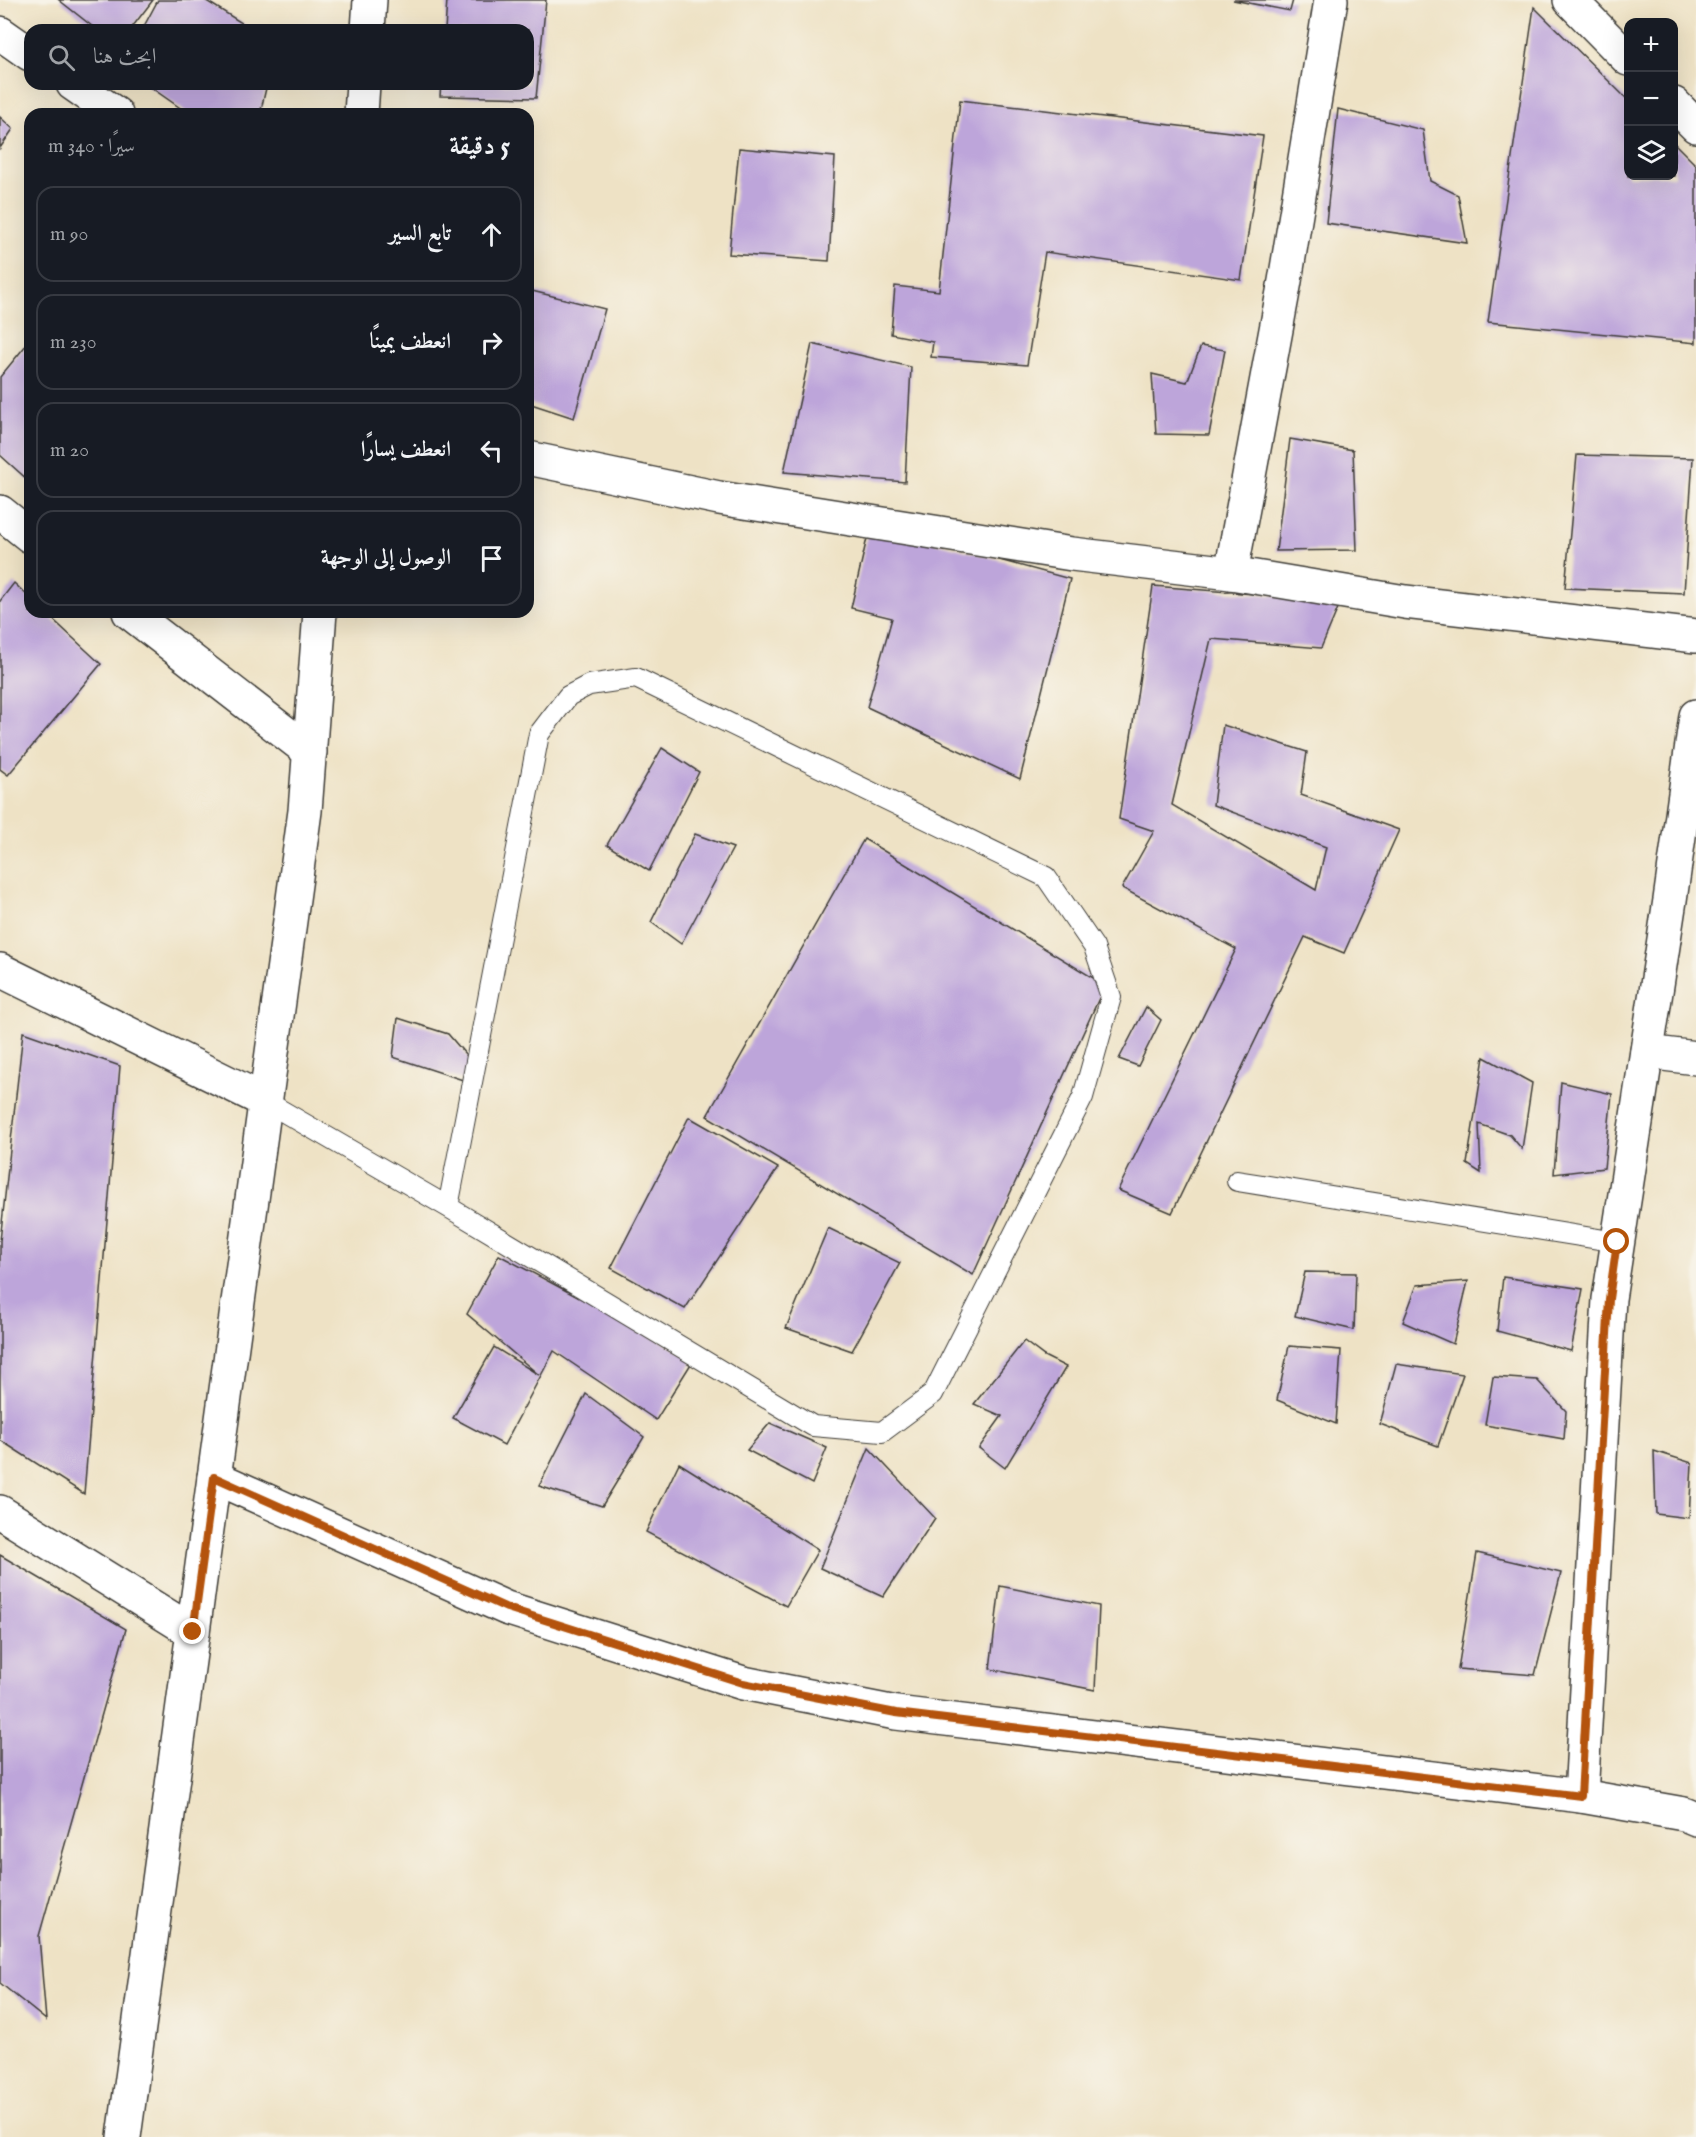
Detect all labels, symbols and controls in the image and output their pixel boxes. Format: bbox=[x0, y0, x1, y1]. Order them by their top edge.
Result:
map controls bbox=[1624, 18, 1678, 180]
button: + bbox=[1624, 18, 1678, 72]
search box bbox=[24, 24, 534, 90]
icon: search bbox=[45, 41, 78, 74]
text: ابحث هنا bbox=[93, 43, 156, 71]
button: − bbox=[1624, 72, 1678, 126]
button: layers bbox=[1624, 126, 1678, 180]
text: 5 دقيقة bbox=[450, 130, 510, 163]
text: سيرًا · 340 m bbox=[48, 134, 135, 159]
icon: ahead bbox=[475, 218, 508, 251]
text: تابع السير bbox=[389, 220, 451, 248]
text: 90 m bbox=[50, 222, 88, 247]
icon: right bbox=[475, 326, 508, 359]
text: انعطف يمينًا bbox=[370, 328, 451, 356]
text: 230 m bbox=[50, 330, 97, 355]
icon: left bbox=[475, 434, 508, 467]
text: انعطف يسارًا bbox=[361, 436, 451, 464]
text: 20 m bbox=[50, 438, 89, 463]
icon: arrive bbox=[475, 542, 508, 575]
text: الوصول إلى الوجهة bbox=[321, 544, 451, 572]
route start bbox=[1603, 1228, 1629, 1254]
route end bbox=[179, 1618, 205, 1644]

